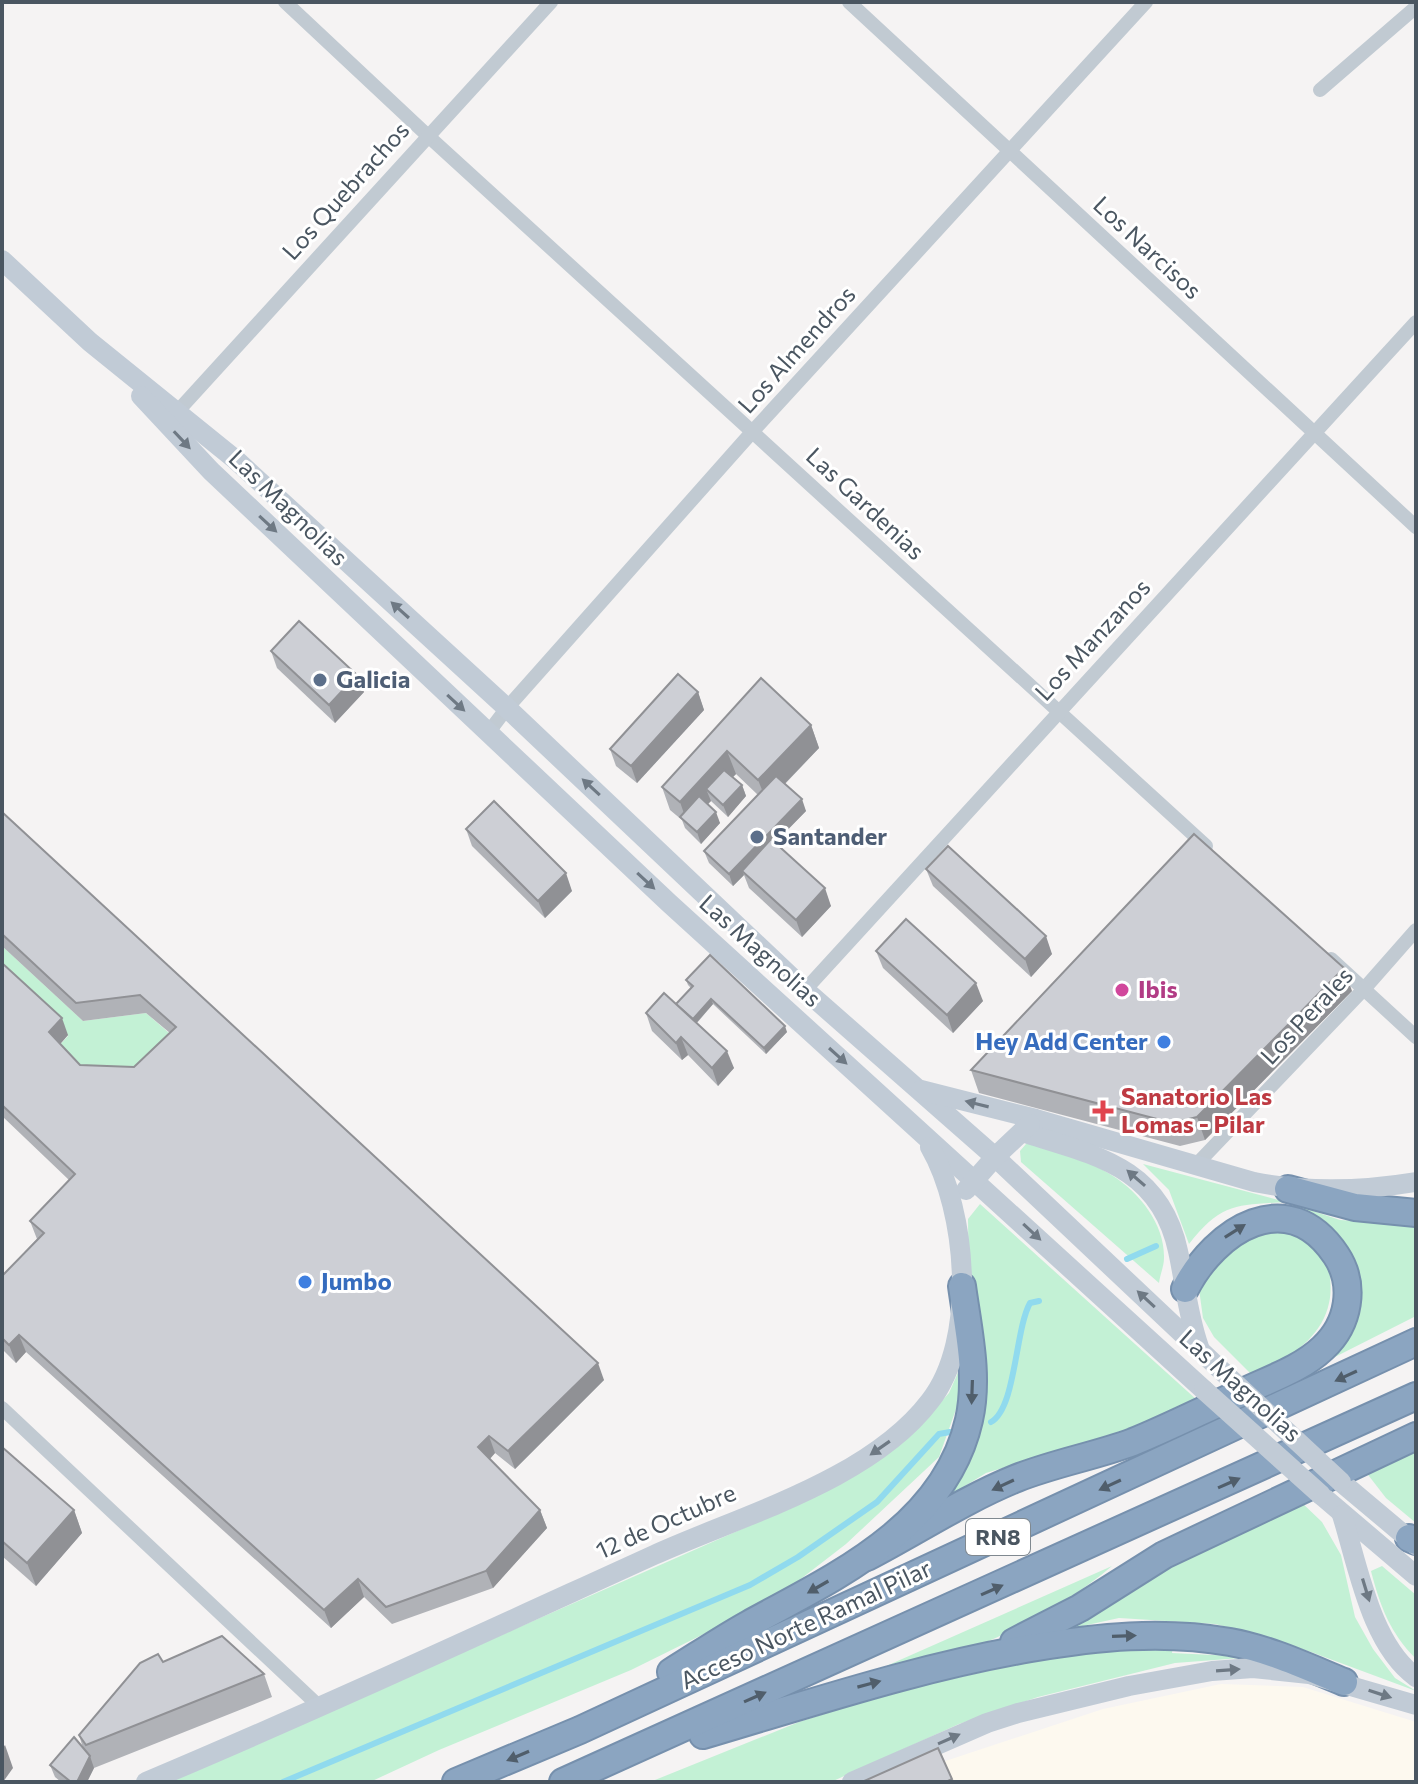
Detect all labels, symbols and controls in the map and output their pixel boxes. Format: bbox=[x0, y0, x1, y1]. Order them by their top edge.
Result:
street label: Los Quebrachos bbox=[275, 115, 414, 265]
street label: Los Narcisos bbox=[1088, 190, 1208, 304]
street label: Los Almendros bbox=[731, 279, 861, 419]
one-way arrow bbox=[172, 430, 190, 449]
street label: Las Gardenias bbox=[801, 441, 931, 565]
street label: Las Magnolias bbox=[224, 443, 354, 571]
one-way arrow bbox=[258, 515, 277, 533]
street label: Los Manzanos bbox=[1028, 572, 1156, 706]
one-way arrow bbox=[391, 602, 410, 620]
place label: Galicia bbox=[336, 664, 410, 693]
marker: Galicia bbox=[311, 671, 329, 689]
one-way arrow bbox=[447, 694, 466, 712]
one-way arrow bbox=[582, 779, 601, 797]
place label: Santander bbox=[773, 821, 887, 850]
marker: Santander bbox=[748, 828, 766, 846]
one-way arrow bbox=[636, 871, 655, 890]
street label: Las Magnolias bbox=[694, 888, 828, 1012]
street label: Los Perales bbox=[1254, 960, 1358, 1070]
place label: Ibis bbox=[1138, 974, 1178, 1003]
marker: Ibis bbox=[1113, 981, 1131, 999]
place label: Hey Add Center bbox=[975, 1026, 1148, 1055]
marker: Hey Add Center bbox=[1155, 1033, 1173, 1051]
one-way arrow bbox=[828, 1047, 848, 1064]
place label: Sanatorio Las Lomas - Pilar bbox=[1121, 1081, 1272, 1138]
one-way arrow bbox=[964, 1097, 989, 1109]
marker: Sanatorio Las Lomas - Pilar bbox=[1092, 1100, 1114, 1122]
one-way arrow bbox=[1126, 1170, 1145, 1188]
one-way arrow bbox=[1022, 1222, 1041, 1240]
one-way arrow bbox=[1224, 1224, 1246, 1238]
place label: Jumbo bbox=[321, 1266, 392, 1295]
marker: Jumbo bbox=[296, 1273, 314, 1291]
one-way arrow bbox=[1136, 1291, 1155, 1309]
street label: Las Magnolias bbox=[1174, 1323, 1308, 1447]
one-way arrow bbox=[1334, 1369, 1358, 1383]
one-way arrow bbox=[965, 1380, 978, 1405]
one-way arrow bbox=[870, 1439, 891, 1455]
one-way arrow bbox=[1217, 1476, 1241, 1490]
street label: 12 de Octubre bbox=[591, 1477, 740, 1564]
one-way arrow bbox=[991, 1478, 1015, 1492]
one-way arrow bbox=[1098, 1478, 1122, 1492]
road number: RN8 bbox=[966, 1519, 1030, 1555]
street label: Acceso Norte Ramal Pilar bbox=[675, 1553, 936, 1695]
one-way arrow bbox=[1360, 1578, 1372, 1602]
one-way arrow bbox=[807, 1580, 829, 1594]
one-way arrow bbox=[980, 1583, 1004, 1596]
one-way arrow bbox=[1112, 1629, 1137, 1642]
one-way arrow bbox=[1216, 1663, 1241, 1676]
one-way arrow bbox=[857, 1678, 882, 1690]
one-way arrow bbox=[1368, 1688, 1392, 1701]
one-way arrow bbox=[743, 1690, 767, 1703]
one-way arrow bbox=[938, 1733, 961, 1746]
one-way arrow bbox=[506, 1750, 530, 1763]

